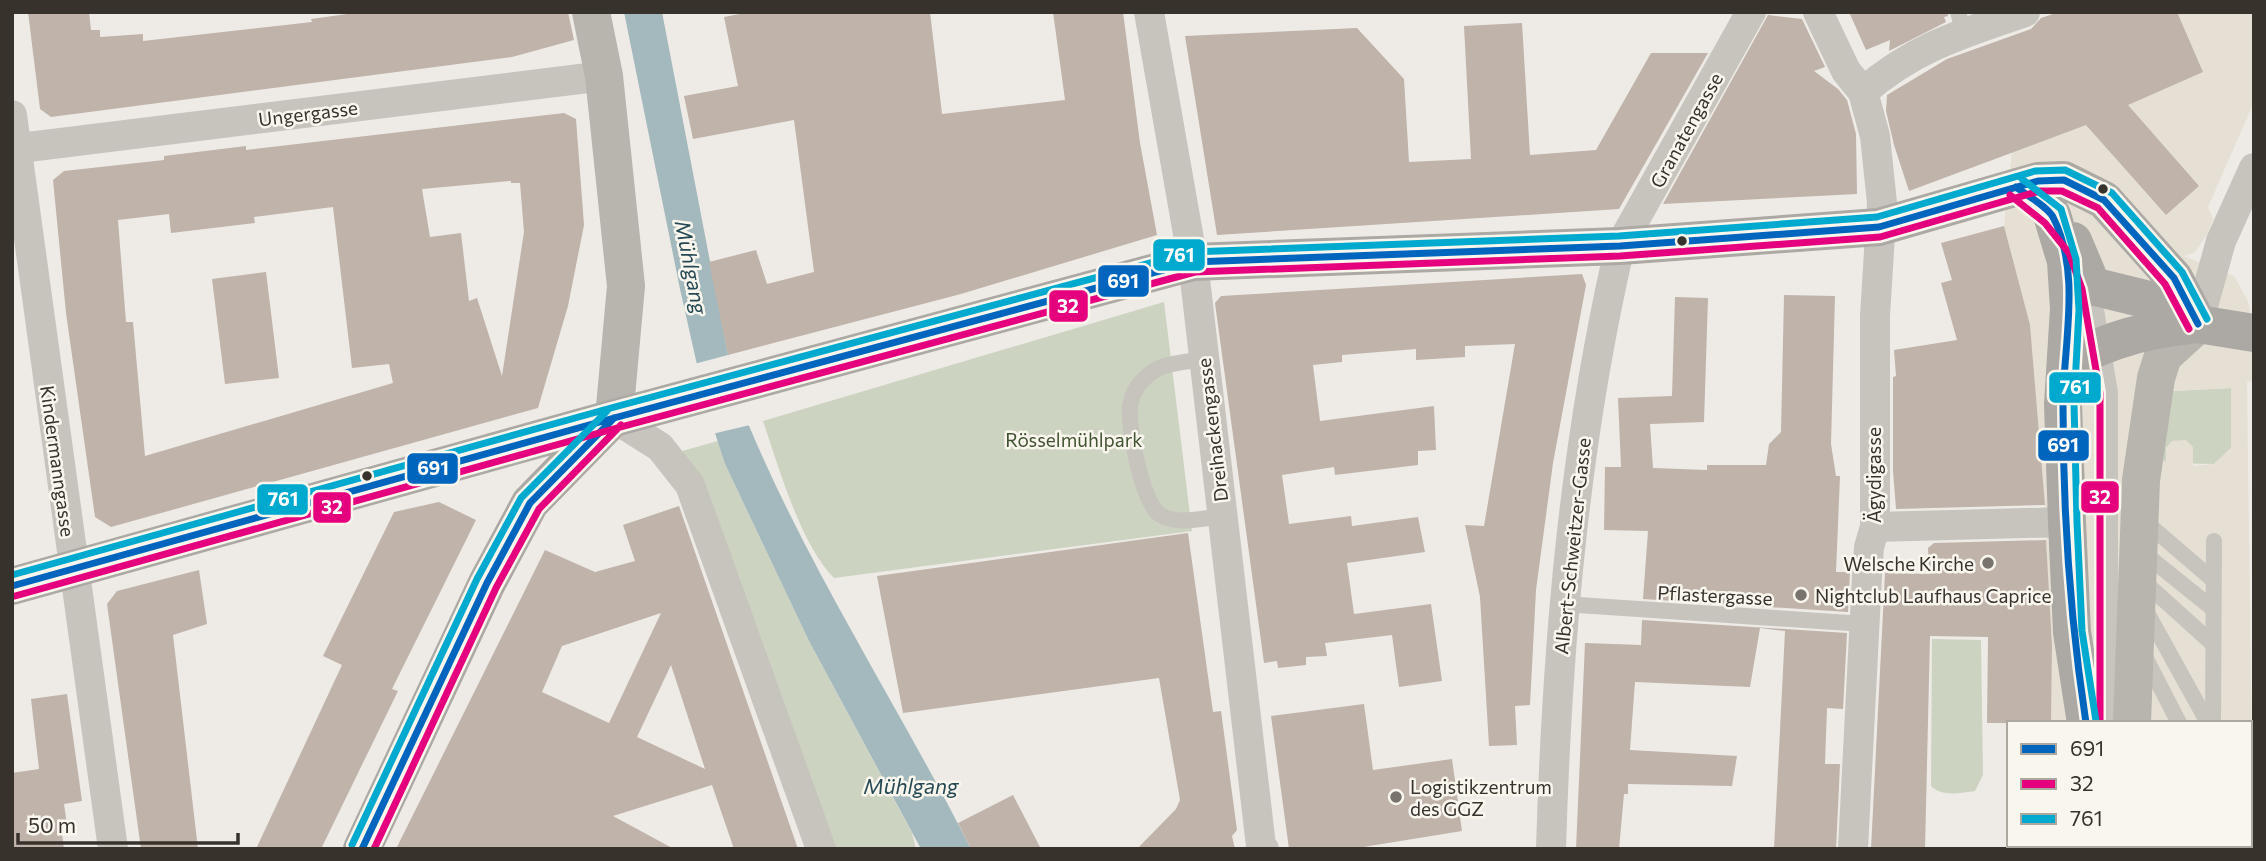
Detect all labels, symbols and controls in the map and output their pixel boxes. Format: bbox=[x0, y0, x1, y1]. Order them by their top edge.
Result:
street label: Granatengasse bbox=[1645, 68, 1727, 192]
street label: Ungergasse bbox=[257, 95, 359, 131]
unlabelled marker bbox=[2096, 182, 2110, 196]
water label: Mühlgang bbox=[671, 218, 714, 317]
unlabelled marker bbox=[1675, 234, 1689, 248]
line badge: 761 bbox=[1152, 238, 1206, 272]
text: 761 bbox=[1164, 243, 1194, 266]
line badge: 691 bbox=[1097, 264, 1150, 298]
text: 691 bbox=[1107, 269, 1139, 292]
line badge: 32 bbox=[1048, 289, 1089, 323]
text: 32 bbox=[1057, 294, 1079, 317]
street label: Dreihackengasse bbox=[1192, 357, 1232, 503]
line badge: 761 bbox=[2048, 371, 2102, 404]
text: 761 bbox=[2060, 375, 2090, 398]
street label: Kindermanngasse bbox=[36, 384, 80, 538]
street label: Ägydigasse bbox=[1862, 427, 1885, 523]
park label: Rösselmühlpark bbox=[1005, 428, 1143, 451]
line badge: 691 bbox=[2037, 429, 2090, 462]
text: 691 bbox=[2047, 433, 2079, 456]
street label: Albert-Schweitzer-Gasse bbox=[1549, 437, 1595, 655]
line badge: 691 bbox=[406, 452, 459, 485]
text: 691 bbox=[417, 456, 449, 479]
unlabelled marker bbox=[360, 469, 374, 483]
line badge: 32 bbox=[2080, 480, 2120, 514]
line badge: 761 bbox=[256, 483, 309, 516]
text: 32 bbox=[2089, 485, 2111, 508]
text: 761 bbox=[268, 487, 298, 510]
line badge: 32 bbox=[312, 491, 352, 524]
text: 32 bbox=[321, 495, 343, 518]
place label: Welsche Kirche bbox=[1843, 552, 1974, 575]
marker: Welsche Kirche bbox=[1980, 555, 1996, 571]
street label: Pflastergasse bbox=[1657, 580, 1773, 610]
place label: Nightclub Laufhaus Caprice bbox=[1815, 584, 2052, 607]
marker: Nightclub Laufhaus Caprice bbox=[1793, 587, 1809, 603]
legend bbox=[2007, 721, 2252, 847]
text: 691 bbox=[2070, 735, 2104, 760]
text: 32 bbox=[2070, 770, 2094, 795]
water label: Mühlgang bbox=[864, 773, 960, 798]
place label: Logistikzentrum des GGZ bbox=[1410, 775, 1552, 820]
marker: Logistikzentrum des GGZ bbox=[1388, 789, 1404, 805]
scale bar bbox=[18, 802, 238, 846]
text: 761 bbox=[2070, 805, 2103, 830]
text: 50 m bbox=[28, 812, 76, 837]

